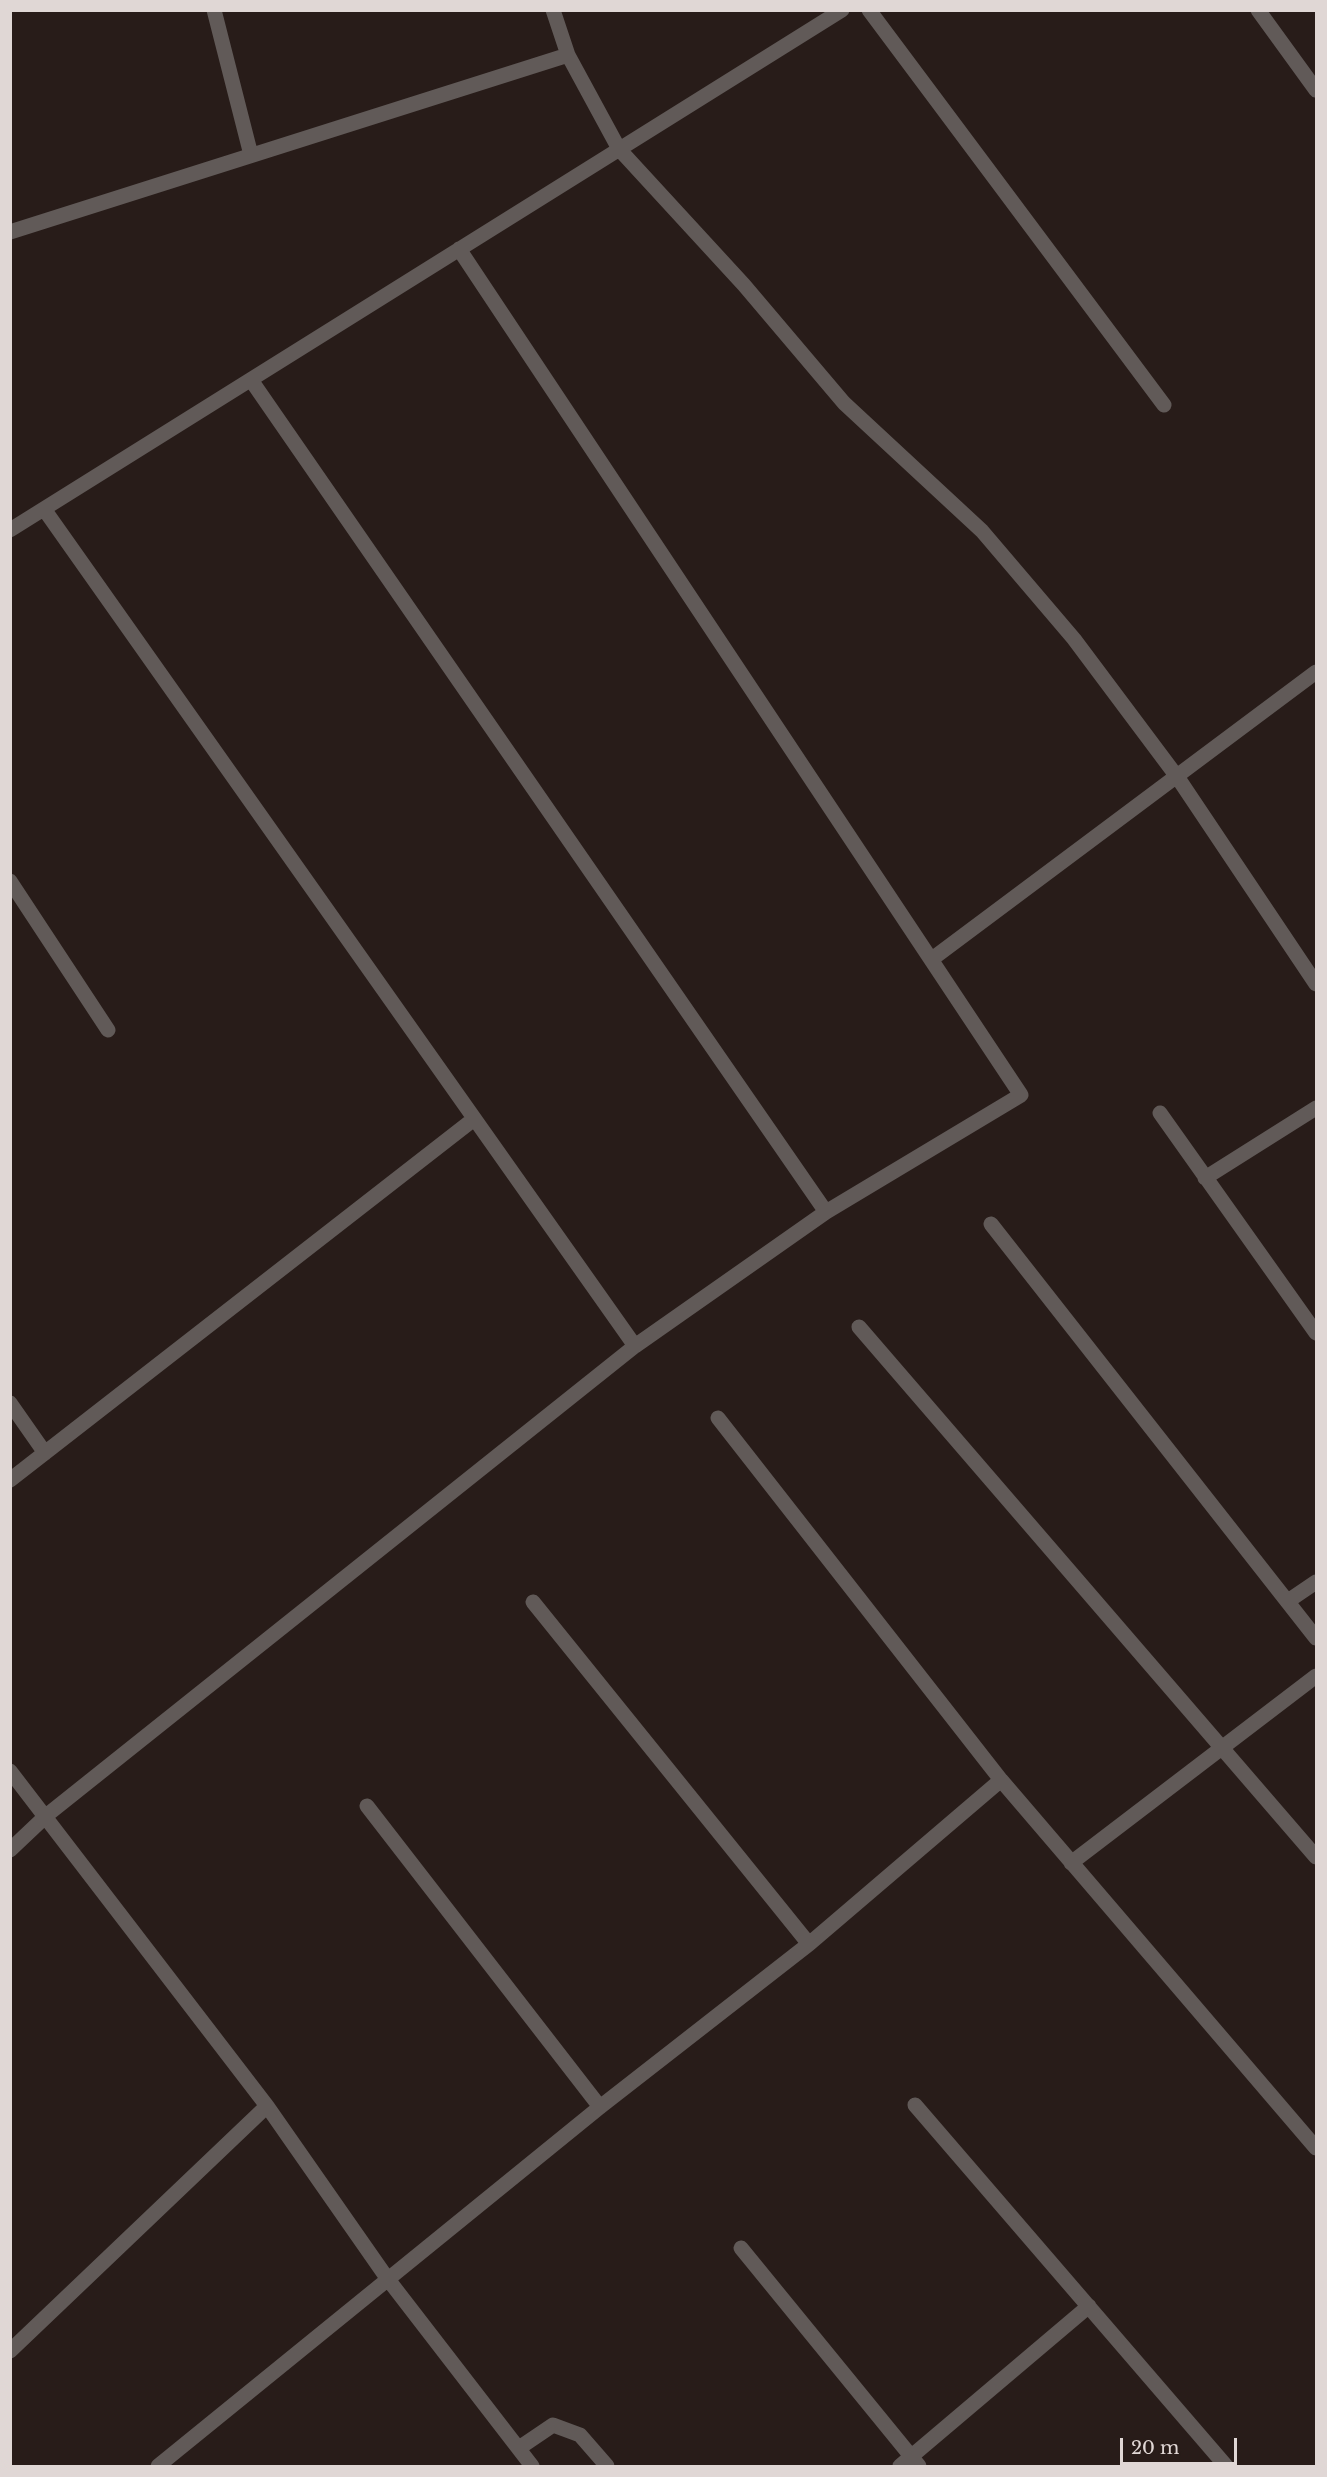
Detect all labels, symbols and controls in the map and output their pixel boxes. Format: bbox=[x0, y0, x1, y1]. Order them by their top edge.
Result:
scale bar bbox=[1123, 2426, 1240, 2464]
text: 20 m bbox=[1131, 2437, 1179, 2459]

